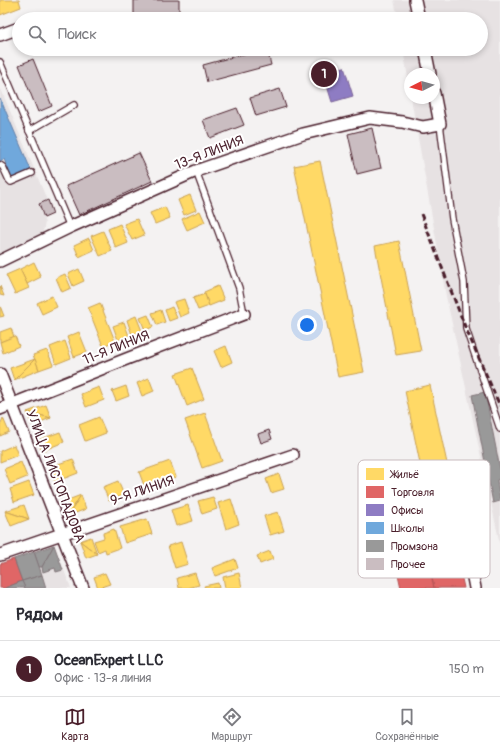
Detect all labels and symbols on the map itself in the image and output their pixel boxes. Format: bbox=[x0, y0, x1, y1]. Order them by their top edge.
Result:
pin: 1 bbox=[311, 59, 337, 89]
north arrow bbox=[404, 68, 440, 104]
street label: 13-Я ЛИНИЯ bbox=[172, 132, 246, 173]
your location bbox=[297, 315, 317, 335]
street label: 11-Я ЛИНИЯ bbox=[80, 326, 152, 368]
street label: УЛИЦА ЛИСТОПАДОВА bbox=[22, 407, 89, 545]
legend bbox=[358, 460, 490, 578]
text: Жильё bbox=[389, 468, 419, 481]
street label: 9-Я ЛИНИЯ bbox=[108, 472, 176, 509]
text: Торговля bbox=[391, 486, 434, 499]
text: Офисы bbox=[391, 504, 423, 517]
text: Школы bbox=[391, 522, 424, 535]
text: Промзона bbox=[391, 540, 438, 553]
text: Прочее bbox=[391, 558, 426, 571]

